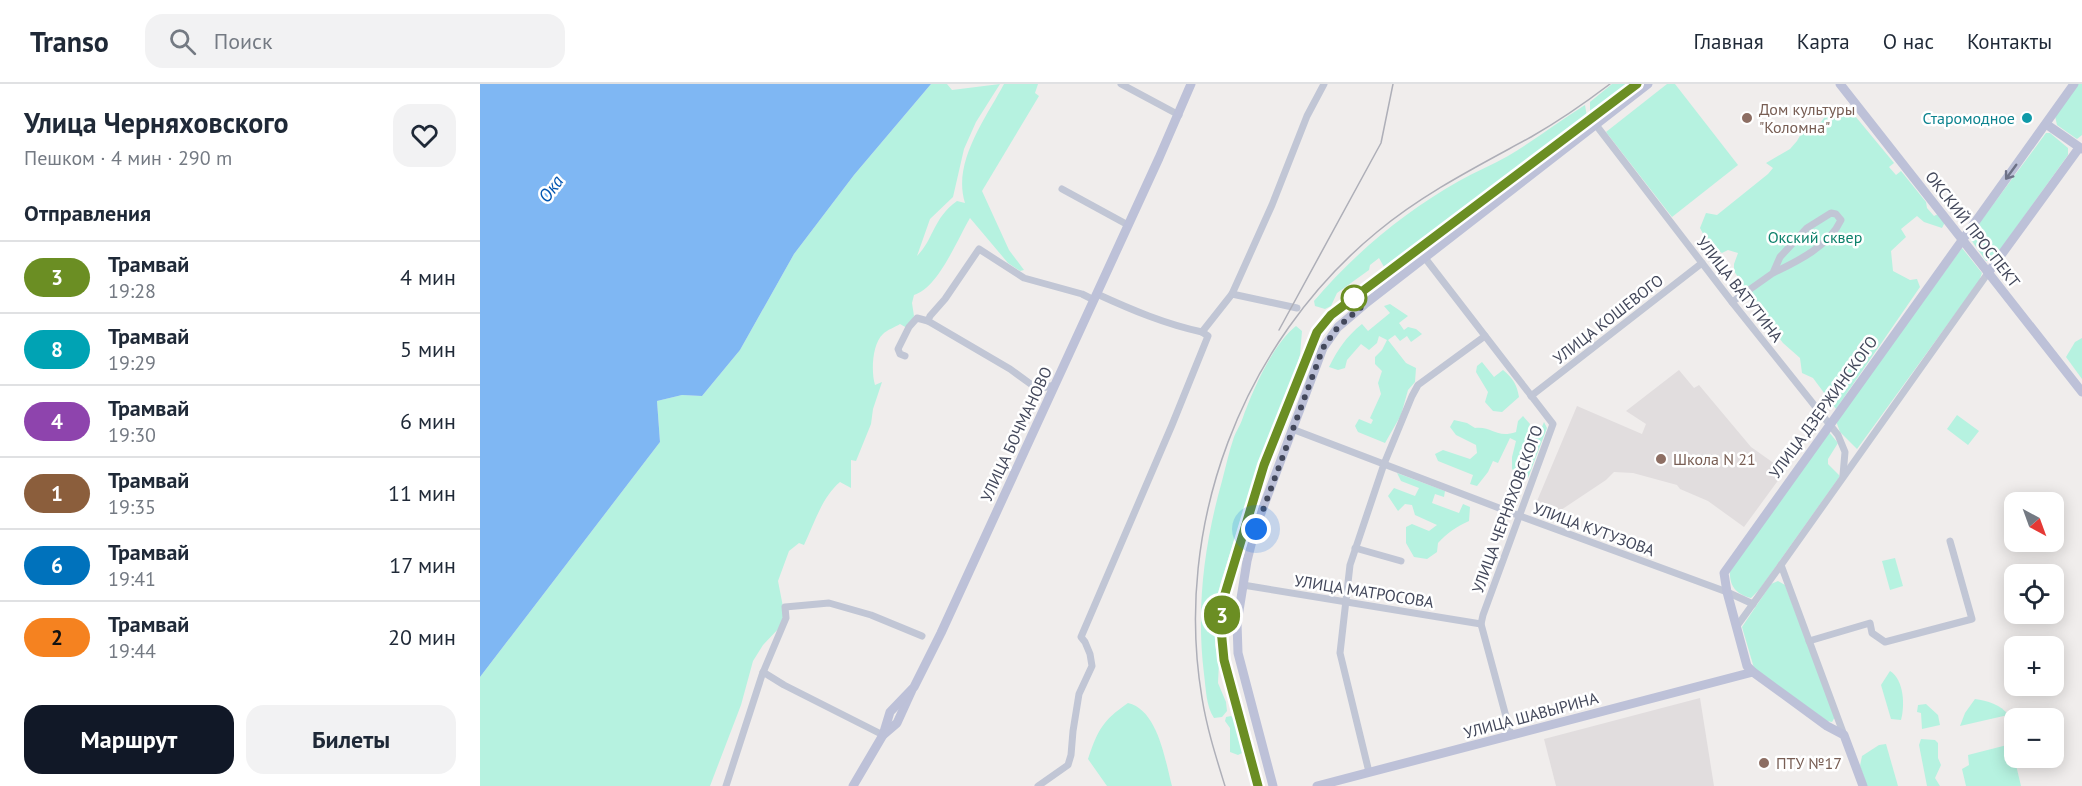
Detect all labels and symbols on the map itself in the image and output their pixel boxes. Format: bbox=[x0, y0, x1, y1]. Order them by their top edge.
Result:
place label: Дом культуры "Коломна" bbox=[1759, 99, 1855, 137]
place label: Старомодное bbox=[1923, 108, 2015, 128]
marker: Дом культуры "Коломна" bbox=[1740, 111, 1754, 125]
marker: Старомодное bbox=[2020, 111, 2034, 125]
one-way arrow bbox=[2005, 163, 2017, 179]
street label: ОКСКИЙ ПРОСПЕКТ bbox=[1921, 167, 2025, 291]
water label: Ока bbox=[533, 170, 568, 207]
park label: Окский сквер bbox=[1768, 227, 1862, 247]
street label: УЛИЦА ВАТУТИНА bbox=[1693, 232, 1788, 346]
street label: УЛИЦА КОШЕВОГО bbox=[1549, 270, 1667, 368]
unlabelled marker bbox=[1341, 285, 1367, 311]
street label: УЛИЦА ДЗЕРЖИНСКОГО bbox=[1765, 332, 1881, 482]
street label: УЛИЦА БОЧМАНОВО bbox=[976, 363, 1056, 505]
street label: УЛИЦА ЧЕРНЯХОВСКОГО bbox=[1467, 422, 1547, 596]
place label: Школа N 21 bbox=[1673, 449, 1756, 469]
marker: Школа N 21 bbox=[1654, 452, 1668, 466]
north arrow bbox=[2004, 492, 2064, 552]
street label: УЛИЦА КУТУЗОВА bbox=[1530, 498, 1658, 560]
your location bbox=[1241, 514, 1271, 544]
street label: УЛИЦА МАТРОСОВА bbox=[1293, 570, 1436, 612]
line badge: 3 bbox=[1202, 596, 1242, 634]
street label: УЛИЦА ШАВЫРИНА bbox=[1462, 687, 1601, 743]
place label: ПТУ №17 bbox=[1776, 753, 1842, 773]
marker: ПТУ №17 bbox=[1757, 756, 1771, 770]

